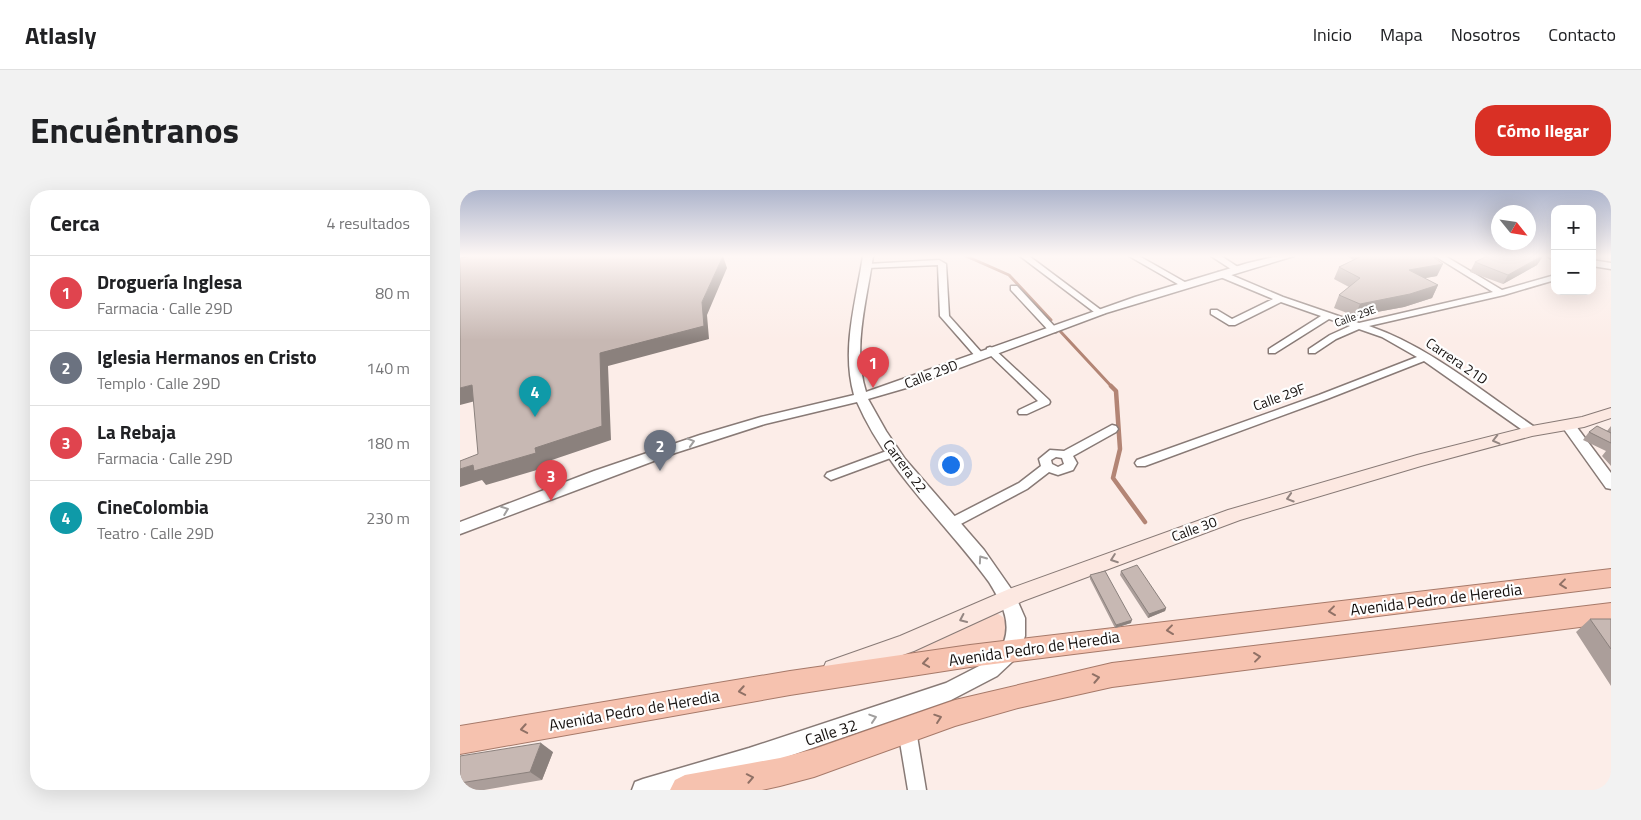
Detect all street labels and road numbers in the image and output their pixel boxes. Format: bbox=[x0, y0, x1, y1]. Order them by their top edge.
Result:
street label: Calle 29E bbox=[1332, 301, 1378, 331]
street label: Carrera 21D bbox=[1422, 332, 1493, 389]
street label: Calle 29D bbox=[901, 354, 961, 393]
street label: Calle 29F bbox=[1250, 377, 1308, 416]
street label: Carrera 22 bbox=[878, 435, 932, 497]
street label: Calle 30 bbox=[1168, 511, 1220, 546]
street label: Avenida Pedro de Heredia bbox=[1349, 577, 1523, 621]
street label: Avenida Pedro de Heredia bbox=[947, 624, 1121, 672]
street label: Avenida Pedro de Heredia bbox=[547, 683, 721, 737]
street label: Calle 32 bbox=[802, 712, 860, 752]

